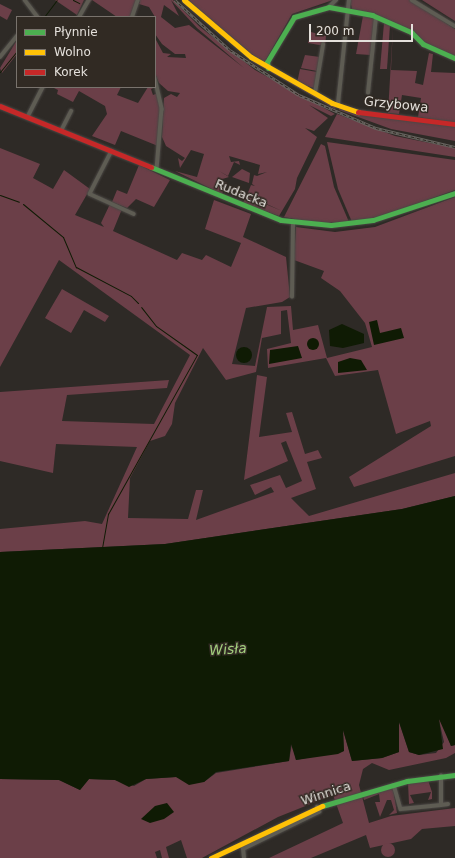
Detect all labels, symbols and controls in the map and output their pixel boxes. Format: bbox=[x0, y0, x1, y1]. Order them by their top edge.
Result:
legend bbox=[16, 16, 156, 88]
scale bar bbox=[311, 16, 415, 42]
text: 200 m bbox=[316, 24, 354, 38]
text: Płynnie bbox=[54, 25, 98, 39]
text: Wolno bbox=[54, 45, 91, 59]
text: Korek bbox=[54, 65, 88, 79]
street label: Grzybowa bbox=[363, 94, 429, 116]
street label: Rudacka bbox=[212, 176, 270, 212]
water label: Wisła bbox=[209, 639, 247, 659]
street label: Winnica bbox=[299, 779, 353, 809]

